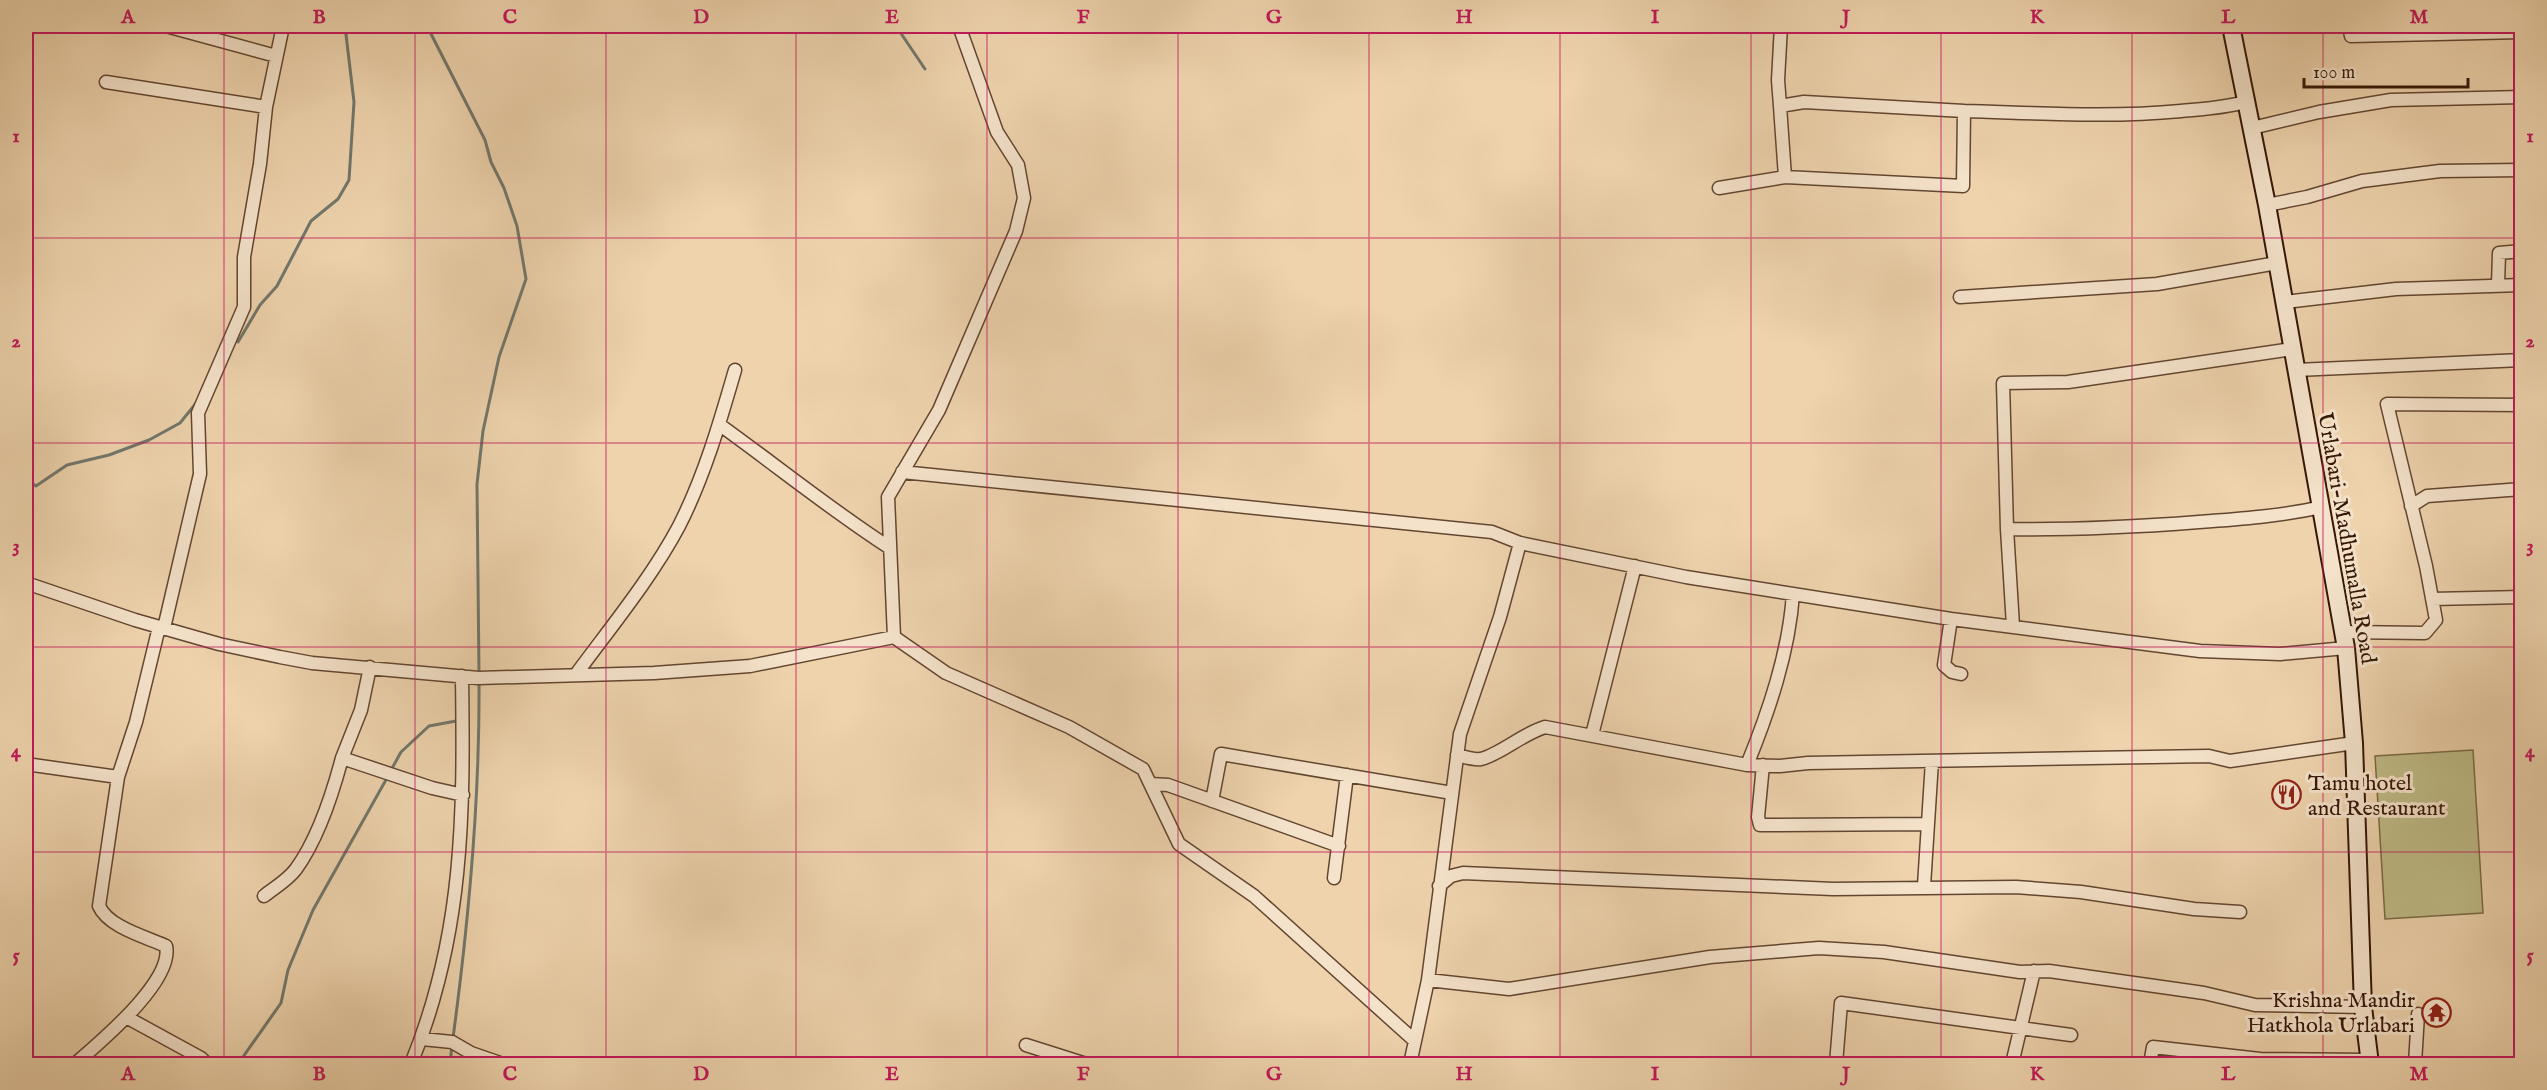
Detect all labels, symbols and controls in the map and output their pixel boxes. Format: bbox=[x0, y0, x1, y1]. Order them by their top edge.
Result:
text: A bbox=[120, 5, 136, 30]
text: B bbox=[312, 5, 326, 30]
text: C bbox=[503, 5, 517, 30]
text: D bbox=[693, 5, 709, 30]
text: E bbox=[885, 5, 899, 30]
text: F bbox=[1077, 5, 1090, 30]
text: G bbox=[1266, 5, 1283, 30]
text: H bbox=[1455, 5, 1473, 30]
text: I bbox=[1651, 5, 1660, 30]
text: J bbox=[1839, 5, 1851, 30]
text: K bbox=[2030, 5, 2046, 30]
text: L bbox=[2221, 5, 2236, 30]
text: M bbox=[2410, 5, 2429, 30]
scale bar bbox=[2304, 51, 2468, 89]
text: 100 m bbox=[2313, 62, 2355, 85]
text: 1 bbox=[12, 124, 20, 149]
text: 1 bbox=[2526, 124, 2534, 149]
text: 2 bbox=[11, 329, 21, 354]
text: 2 bbox=[2525, 329, 2535, 354]
street label: Urlabari-Madhumalla Road bbox=[2310, 411, 2382, 666]
text: 3 bbox=[12, 534, 20, 559]
text: 3 bbox=[2526, 534, 2534, 559]
text: 4 bbox=[11, 739, 22, 764]
text: 4 bbox=[2525, 739, 2536, 764]
place label: Tamu hotel and Restaurant bbox=[2308, 770, 2446, 823]
restaurant icon: Tamu hotel and Restaurant bbox=[2271, 779, 2303, 811]
text: 5 bbox=[12, 943, 20, 968]
text: 5 bbox=[2526, 943, 2534, 968]
place label: Krishna Mandir Hatkhola Urlabari bbox=[2247, 987, 2415, 1040]
temple icon: Krishna Mandir Hatkhola Urlabari bbox=[2420, 996, 2452, 1028]
text: A bbox=[120, 1062, 136, 1087]
text: B bbox=[312, 1062, 326, 1087]
text: C bbox=[503, 1062, 517, 1087]
text: D bbox=[693, 1062, 709, 1087]
text: E bbox=[885, 1062, 899, 1087]
text: F bbox=[1077, 1062, 1090, 1087]
text: G bbox=[1266, 1062, 1283, 1087]
text: H bbox=[1455, 1062, 1473, 1087]
text: I bbox=[1651, 1062, 1660, 1087]
text: J bbox=[1839, 1062, 1851, 1087]
text: K bbox=[2030, 1062, 2046, 1087]
text: L bbox=[2221, 1062, 2236, 1087]
text: M bbox=[2410, 1062, 2429, 1087]

